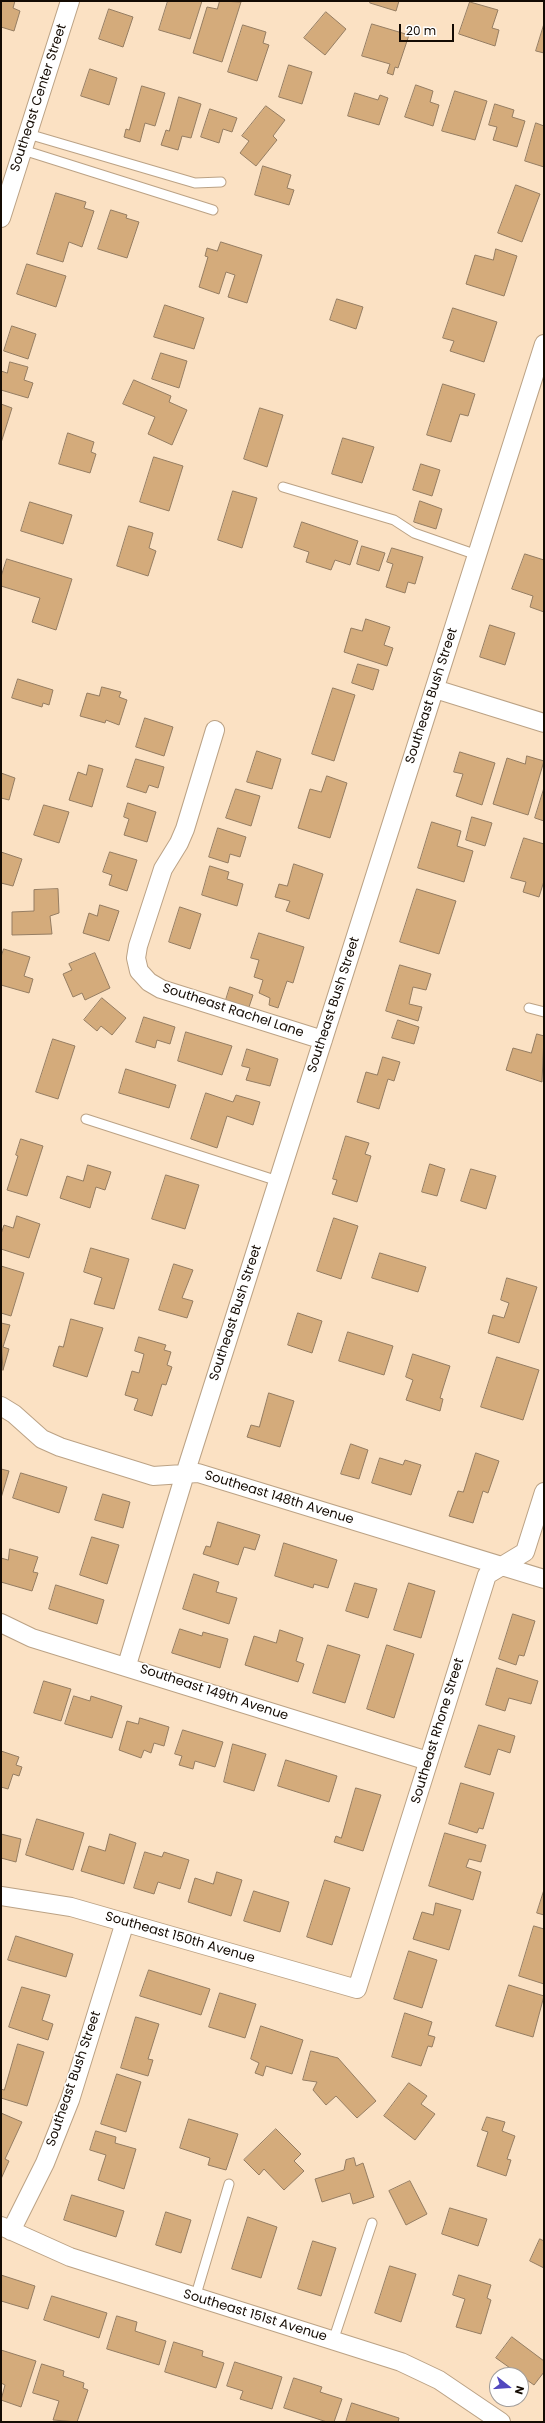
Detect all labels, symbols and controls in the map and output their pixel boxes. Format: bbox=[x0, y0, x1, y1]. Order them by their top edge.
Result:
scale bar bbox=[401, 16, 456, 42]
street label: Southeast Center Street bbox=[8, 22, 70, 174]
text: 20 m bbox=[406, 22, 436, 39]
street label: Southeast Bush Street bbox=[403, 626, 461, 766]
street label: Southeast Bush Street bbox=[305, 935, 363, 1075]
street label: Southeast Rachel Lane bbox=[160, 981, 306, 1041]
street label: Southeast Bush Street bbox=[207, 1243, 265, 1383]
street label: Southeast 148th Avenue bbox=[203, 1468, 355, 1528]
street label: Southeast Rhone Street bbox=[408, 1656, 468, 1806]
street label: Southeast 149th Avenue bbox=[138, 1662, 290, 1724]
street label: Southeast 150th Avenue bbox=[103, 1909, 257, 1967]
street label: Southeast Bush Street bbox=[43, 2009, 105, 2149]
street label: Southeast 151st Avenue bbox=[181, 2287, 329, 2345]
north arrow bbox=[489, 2367, 529, 2407]
text: N bbox=[511, 2384, 528, 2397]

